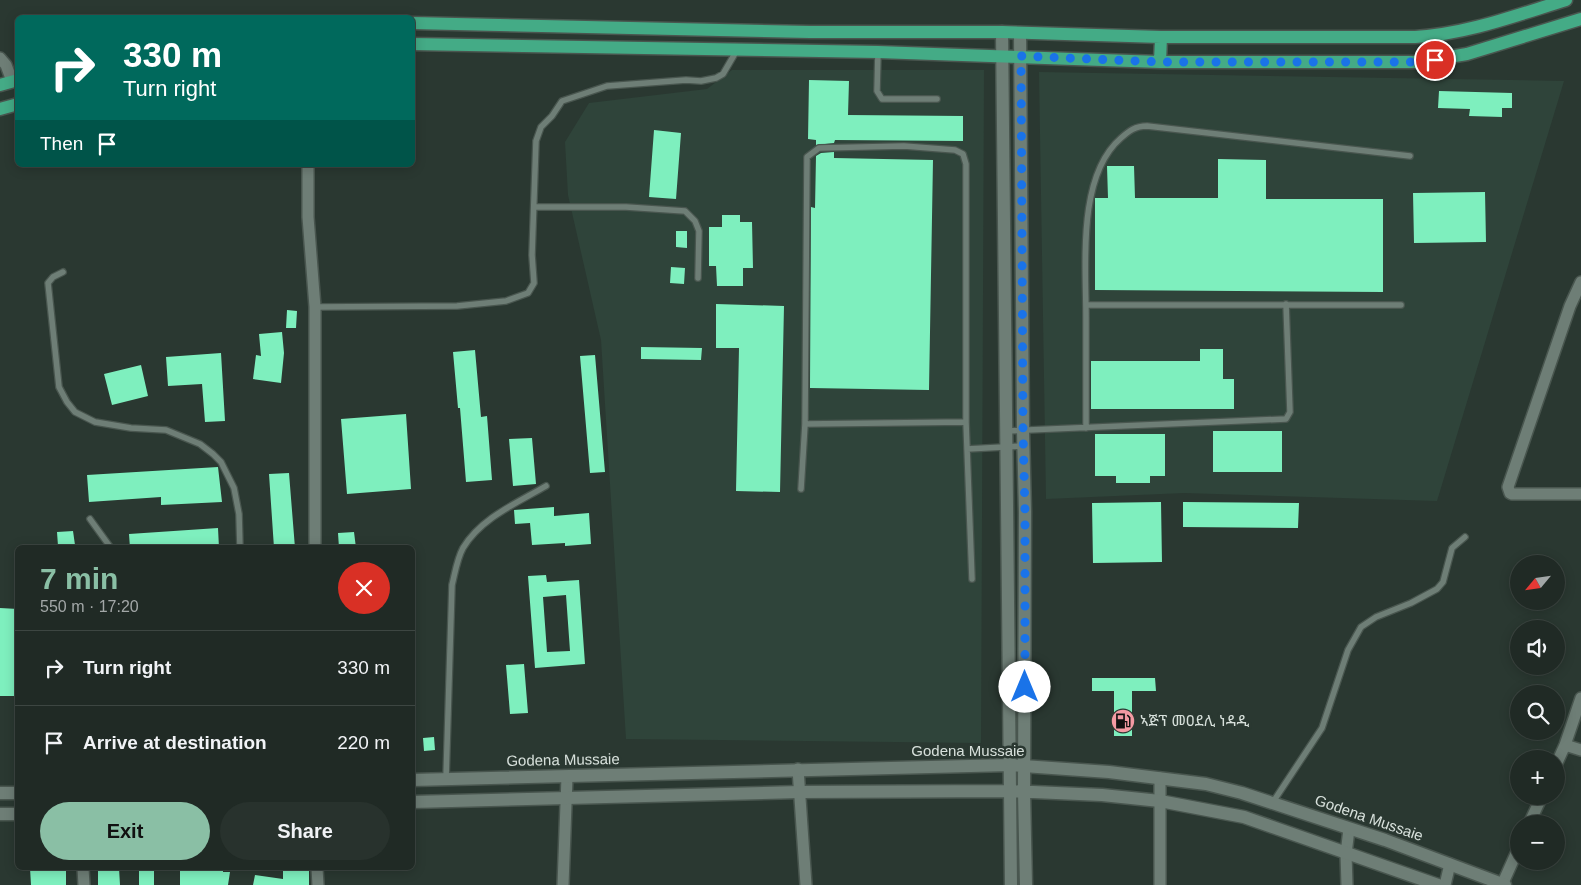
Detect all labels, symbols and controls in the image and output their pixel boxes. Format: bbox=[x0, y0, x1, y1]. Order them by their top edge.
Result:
icon: right bbox=[40, 35, 105, 100]
text: 330 m bbox=[123, 35, 222, 74]
pin bbox=[1414, 39, 1456, 81]
icon: arrive bbox=[1421, 46, 1449, 74]
text: Turn right bbox=[123, 76, 216, 101]
icon: arrive bbox=[93, 130, 121, 158]
text: Then bbox=[40, 133, 83, 154]
north arrow bbox=[1510, 555, 1565, 610]
map controls bbox=[1510, 555, 1565, 870]
text: 7 min bbox=[40, 562, 118, 595]
button: close bbox=[338, 562, 390, 614]
text: 550 m · 17:20 bbox=[40, 598, 139, 615]
button: sound bbox=[1510, 620, 1565, 675]
icon: right bbox=[40, 654, 68, 682]
text: Turn right bbox=[83, 657, 171, 678]
text: 330 m bbox=[337, 657, 390, 678]
position arrow bbox=[998, 660, 1050, 712]
button: search bbox=[1510, 685, 1565, 740]
fuel station icon: ኣጅፕ መዐደሊ ነዳዲ bbox=[1110, 708, 1136, 734]
place label: ኣጅፕ መዐደሊ ነዳዲ bbox=[1140, 712, 1249, 729]
icon: arrive bbox=[40, 729, 68, 757]
text: Arrive at destination bbox=[83, 732, 267, 753]
text: 220 m bbox=[337, 732, 390, 753]
street label: Godena Mussaie bbox=[911, 742, 1025, 759]
street label: Godena Mussaie bbox=[506, 750, 620, 769]
button: + bbox=[1510, 750, 1565, 805]
street label: Godena Mussaie bbox=[1313, 791, 1426, 844]
button: Exit bbox=[40, 802, 210, 860]
button: Share bbox=[220, 802, 390, 860]
button: − bbox=[1510, 815, 1565, 870]

